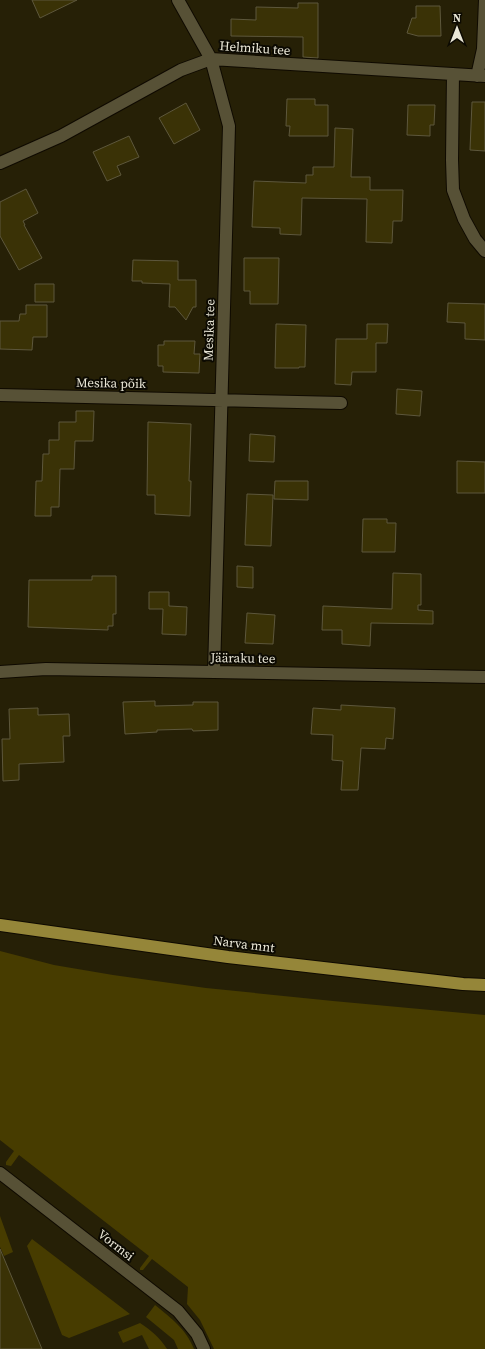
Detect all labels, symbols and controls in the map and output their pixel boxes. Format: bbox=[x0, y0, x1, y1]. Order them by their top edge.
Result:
north arrow bbox=[437, 8, 477, 48]
text: N bbox=[453, 11, 461, 26]
street label: Helmiku tee bbox=[219, 37, 291, 59]
street label: Mesika tee bbox=[199, 298, 219, 361]
street label: Mesika põik bbox=[76, 374, 147, 392]
street label: Jääraku tee bbox=[209, 649, 276, 667]
street label: Narva mnt bbox=[213, 932, 276, 956]
street label: Vormsi bbox=[94, 1225, 138, 1265]

